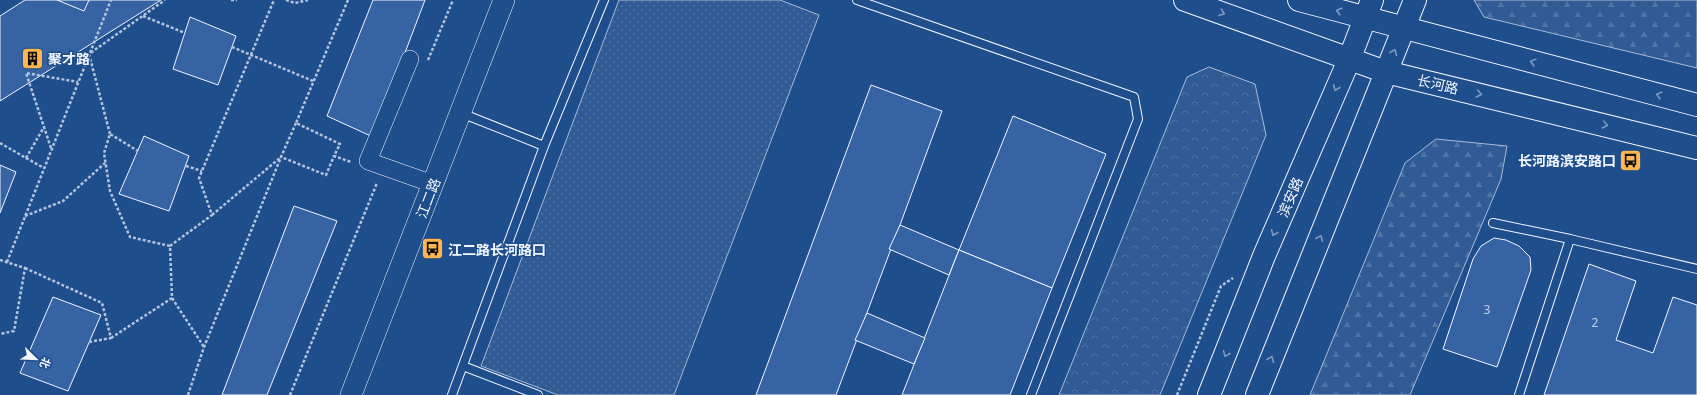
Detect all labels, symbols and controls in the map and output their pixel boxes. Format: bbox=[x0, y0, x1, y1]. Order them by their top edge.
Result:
one-way arrow bbox=[1336, 7, 1343, 16]
one-way arrow bbox=[1218, 9, 1225, 17]
building icon: 聚才路 bbox=[20, 45, 46, 71]
place label: 聚才路 bbox=[48, 49, 90, 68]
one-way arrow bbox=[1389, 49, 1397, 57]
one-way arrow bbox=[1530, 58, 1537, 67]
street label: 长河路 bbox=[1415, 70, 1461, 98]
one-way arrow bbox=[1333, 85, 1341, 92]
one-way arrow bbox=[1475, 89, 1482, 98]
one-way arrow bbox=[1656, 91, 1662, 99]
one-way arrow bbox=[1601, 120, 1608, 129]
bus stop icon: 长河路滨安路口 bbox=[1618, 147, 1644, 173]
place label: 长河路滨安路口 bbox=[1518, 151, 1616, 170]
street label: 滨安路 bbox=[1273, 174, 1307, 220]
street label: 江二路 bbox=[412, 175, 444, 221]
one-way arrow bbox=[1271, 229, 1279, 237]
one-way arrow bbox=[1315, 235, 1323, 242]
bus stop icon: 江二路长河路口 bbox=[420, 236, 446, 262]
place label: 江二路长河路口 bbox=[448, 240, 546, 259]
house number: 3 bbox=[1484, 301, 1491, 318]
house number: 2 bbox=[1592, 314, 1599, 331]
north arrow bbox=[16, 339, 56, 379]
one-way arrow bbox=[1222, 350, 1230, 357]
text: 北 bbox=[37, 355, 55, 371]
one-way arrow bbox=[1267, 355, 1275, 362]

